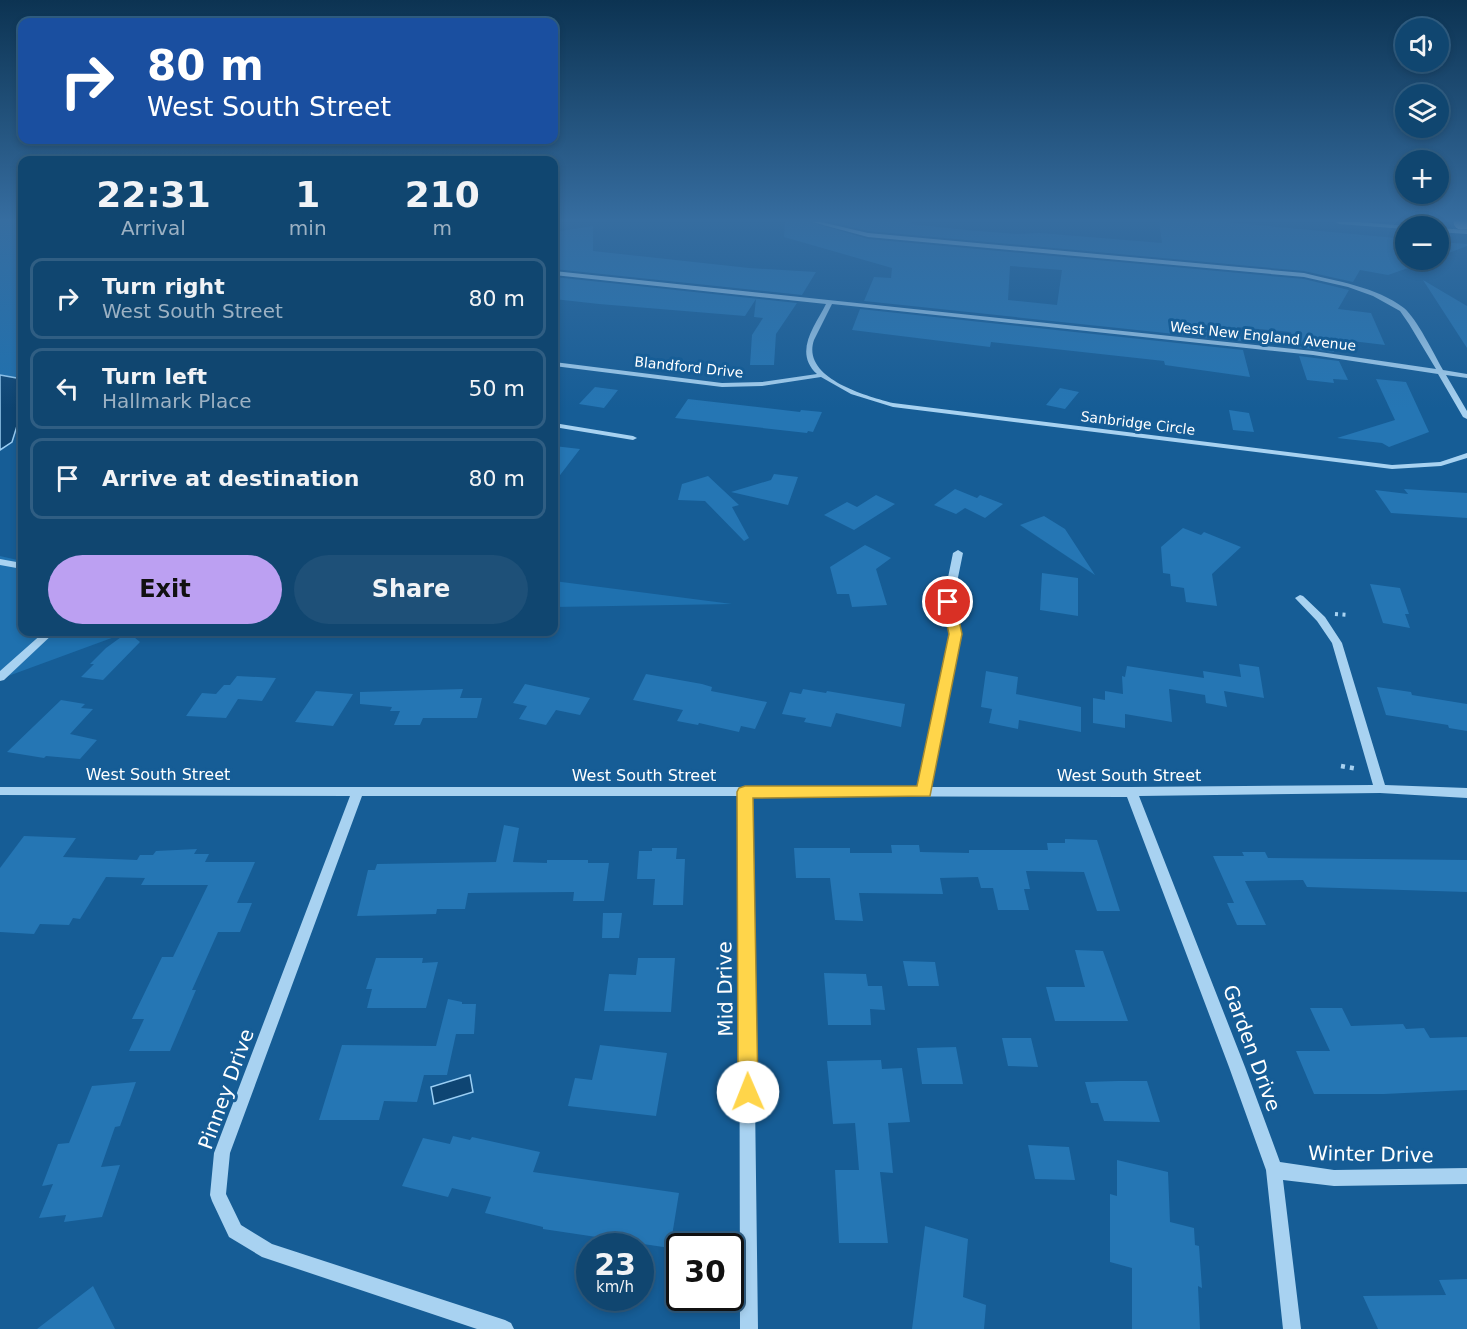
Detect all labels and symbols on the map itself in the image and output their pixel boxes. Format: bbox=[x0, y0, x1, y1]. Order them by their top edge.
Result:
street label: West New England Avenue bbox=[1169, 318, 1357, 354]
street label: Blandford Drive bbox=[634, 353, 744, 381]
street label: Sanbridge Circle bbox=[1080, 408, 1196, 438]
pin bbox=[922, 576, 973, 627]
street label: West South Street bbox=[86, 765, 230, 784]
street label: West South Street bbox=[572, 766, 716, 785]
street label: West South Street bbox=[1057, 766, 1201, 785]
street label: Mid Drive bbox=[712, 941, 738, 1037]
street label: Garden Drive bbox=[1218, 981, 1286, 1115]
street label: Pinney Drive bbox=[193, 1026, 259, 1152]
position arrow bbox=[716, 1060, 780, 1124]
street label: Winter Drive bbox=[1308, 1141, 1434, 1167]
speed limit sign: 30 bbox=[666, 1233, 744, 1311]

